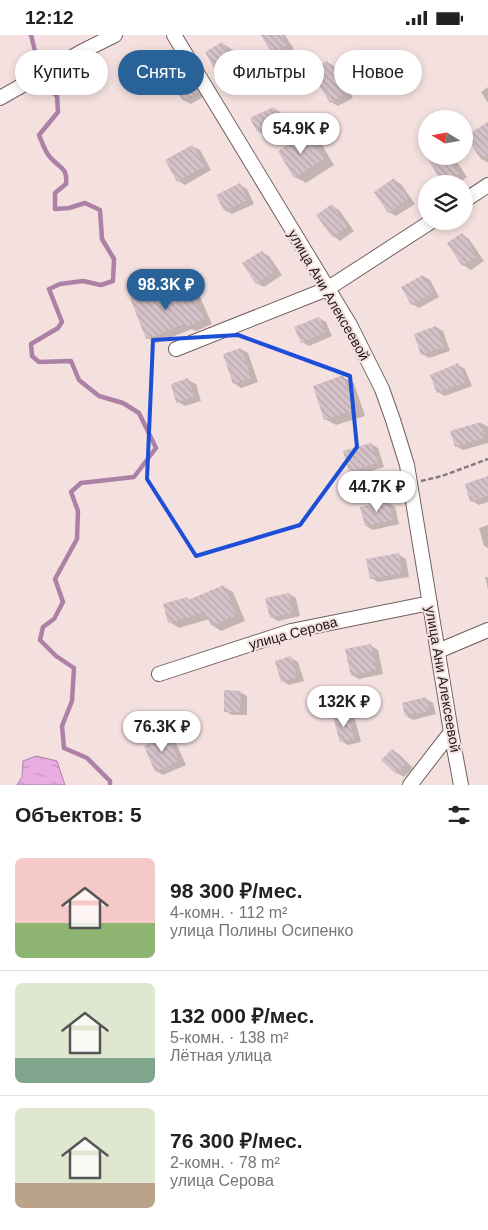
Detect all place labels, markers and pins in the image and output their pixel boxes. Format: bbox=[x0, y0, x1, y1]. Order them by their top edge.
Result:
pin: 54.9K ₽ bbox=[255, 113, 347, 155]
pin: 98.3K ₽ bbox=[120, 269, 212, 311]
pin: 44.7K ₽ bbox=[331, 471, 423, 513]
pin: 132K ₽ bbox=[303, 685, 385, 728]
pin: 76.3K ₽ bbox=[116, 711, 208, 753]

